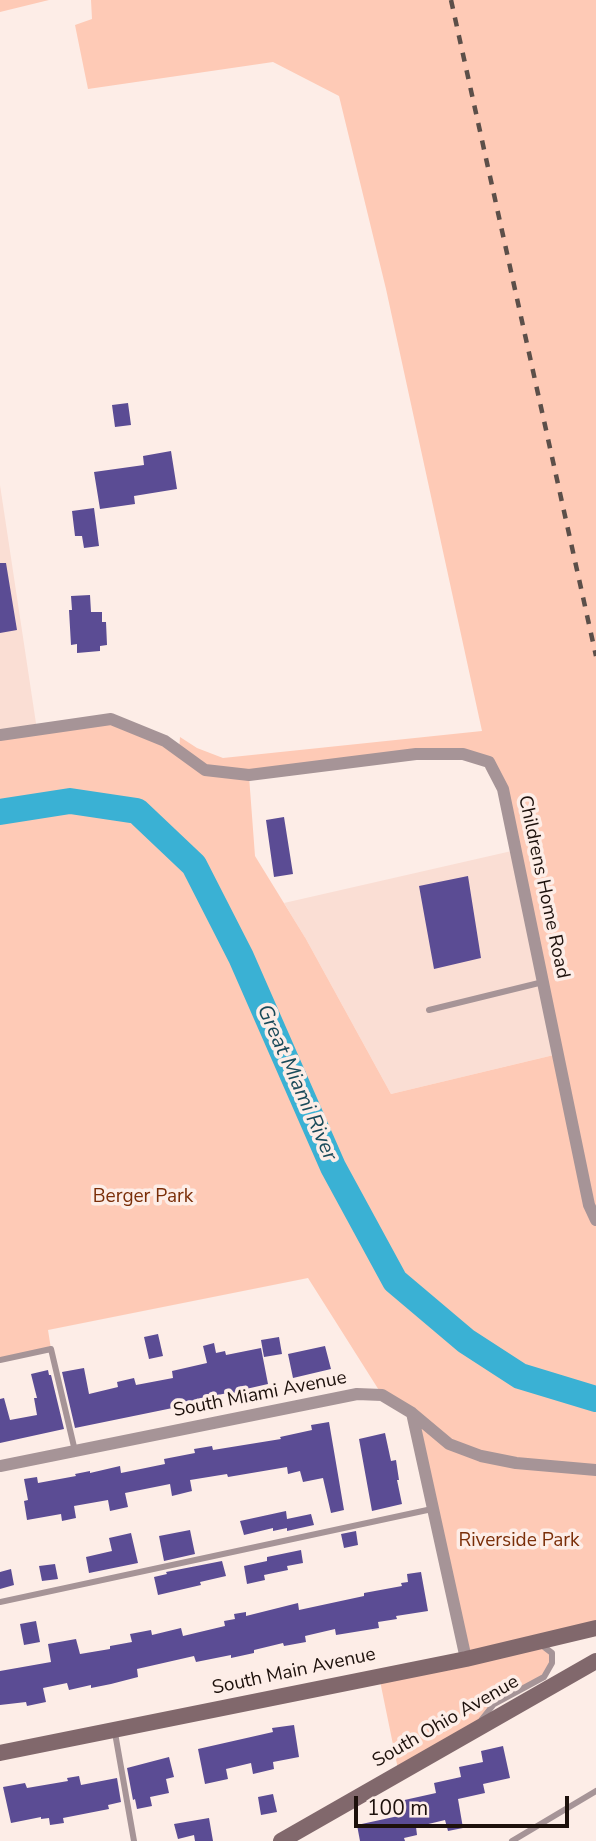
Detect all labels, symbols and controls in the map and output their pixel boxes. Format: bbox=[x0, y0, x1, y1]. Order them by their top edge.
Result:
street label: Childrens Home Road bbox=[512, 793, 574, 981]
water label: Great Miami River bbox=[250, 1001, 342, 1165]
park label: Berger Park bbox=[93, 1186, 193, 1208]
street label: South Miami Avenue bbox=[171, 1367, 349, 1423]
park label: Riverside Park bbox=[458, 1530, 580, 1552]
street label: South Main Avenue bbox=[210, 1644, 378, 1700]
street label: South Ohio Avenue bbox=[369, 1671, 523, 1773]
scale bar bbox=[358, 1782, 573, 1826]
text: 100 m bbox=[367, 1794, 428, 1822]

